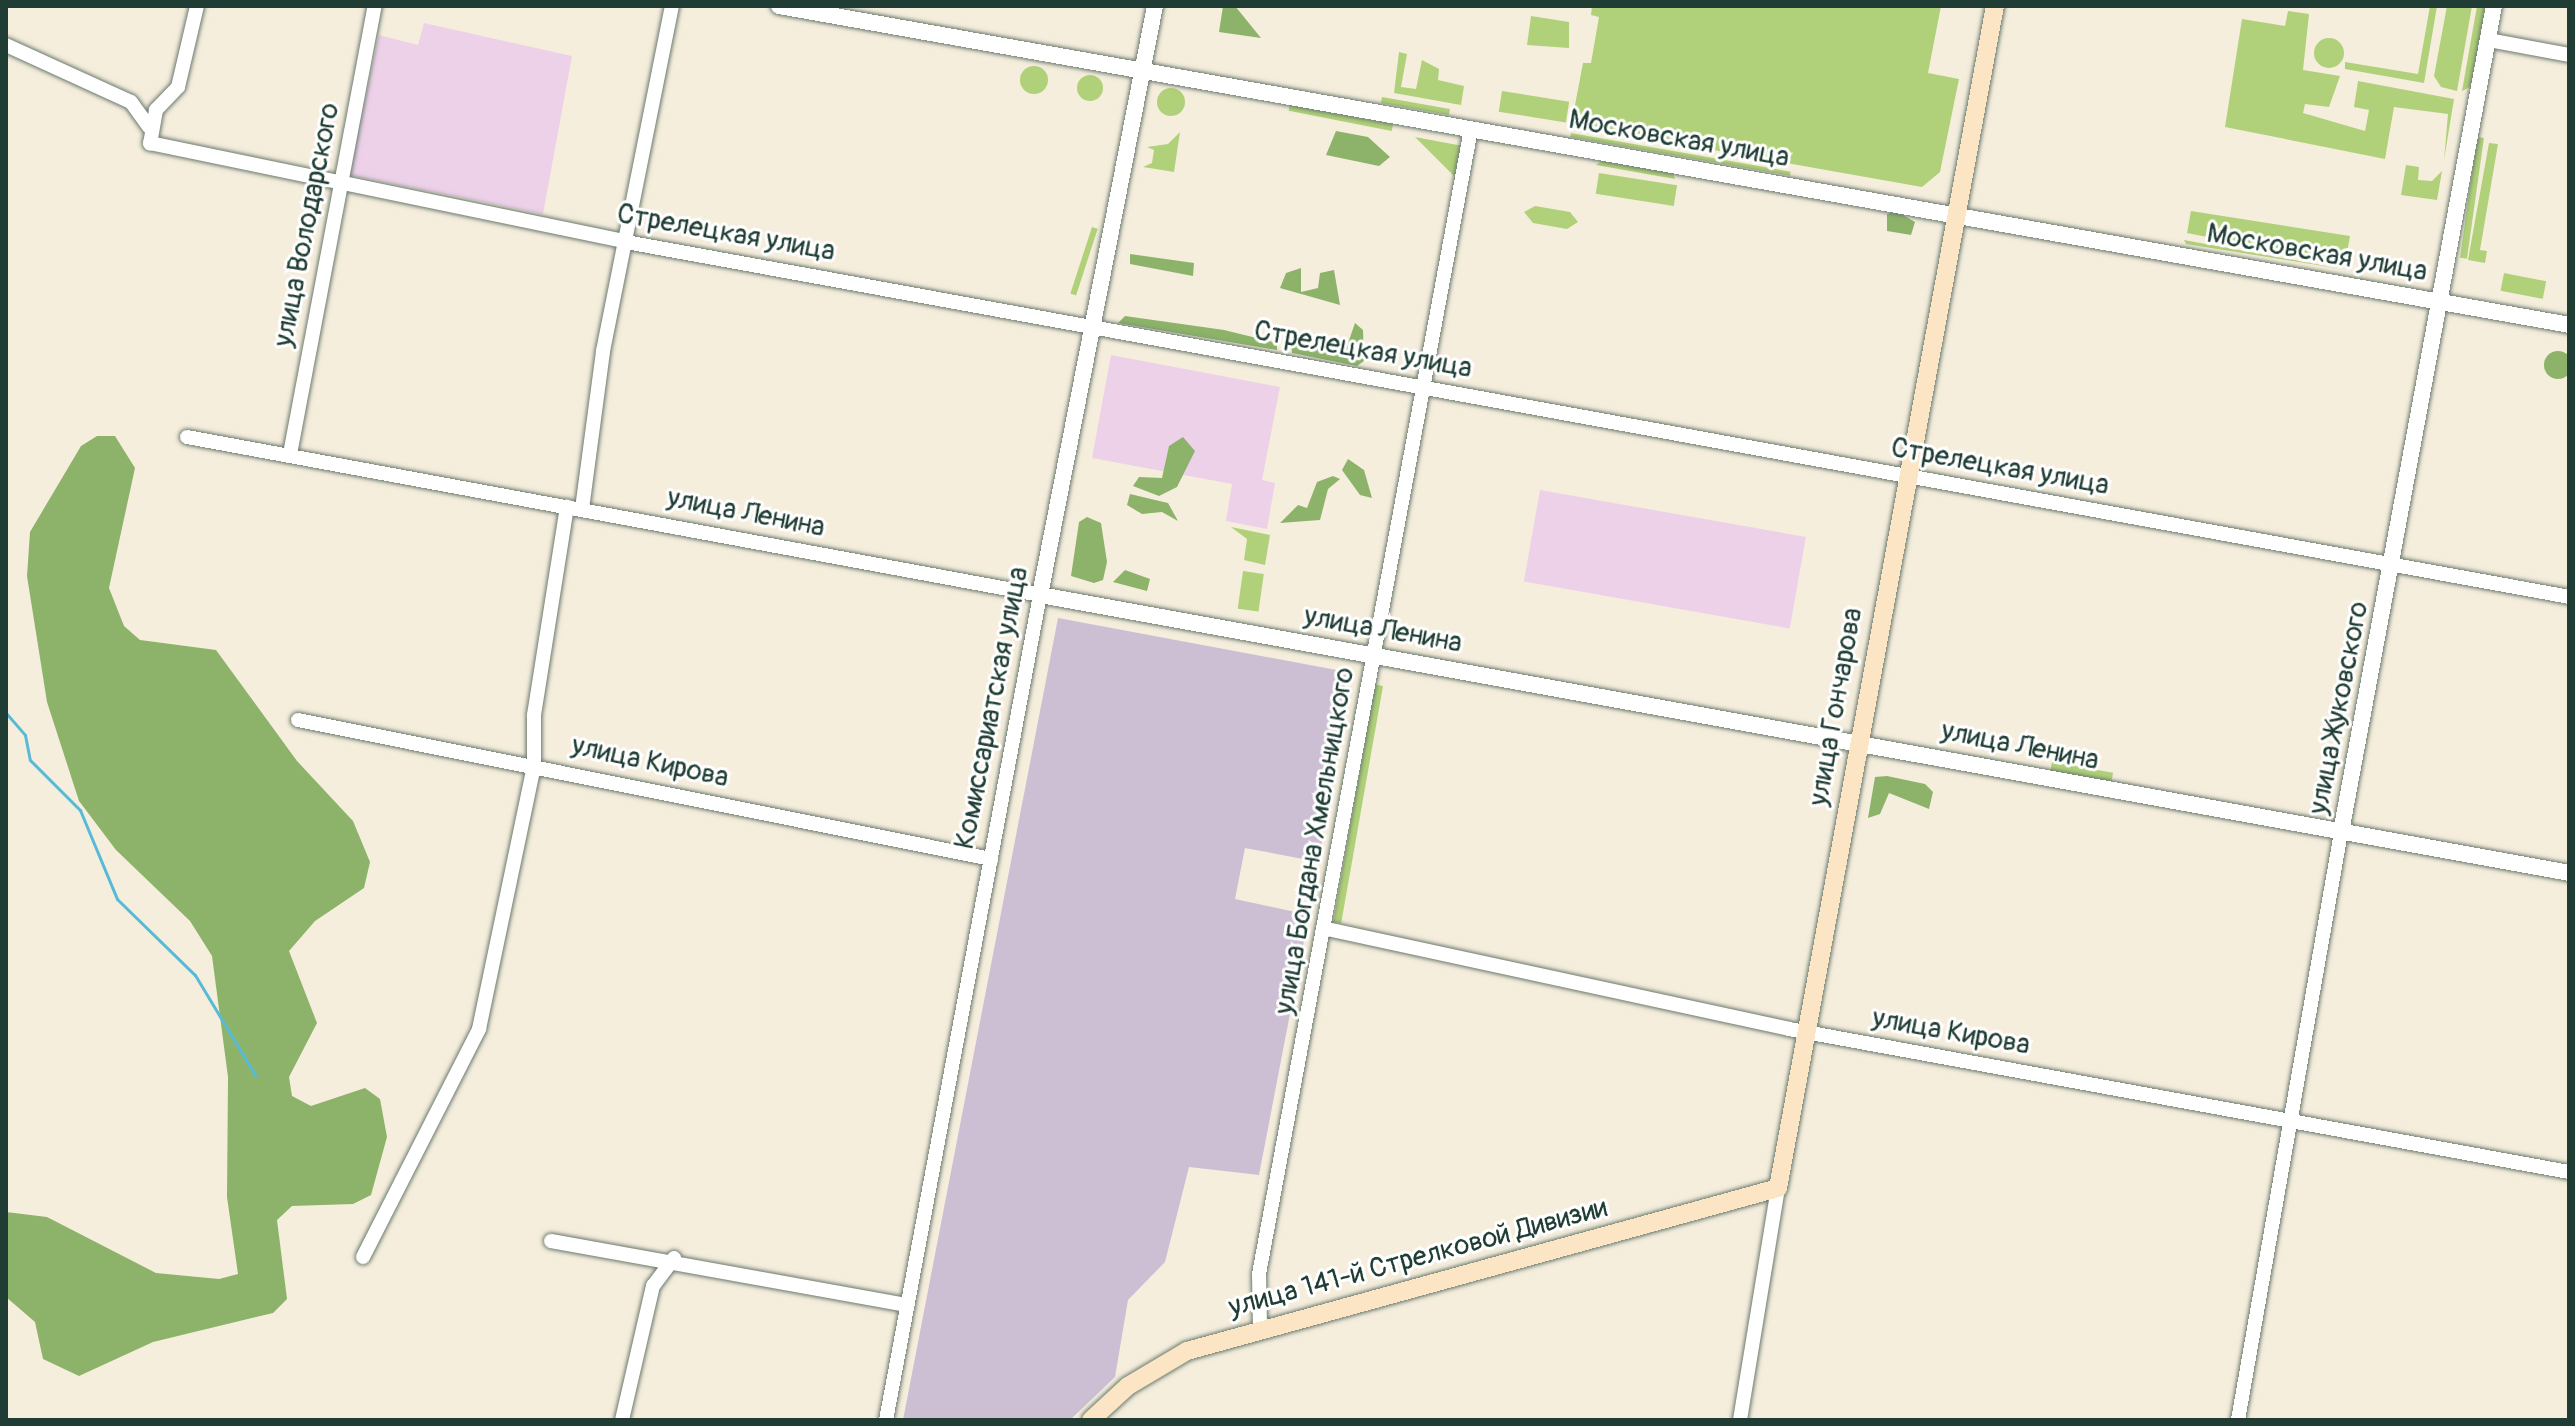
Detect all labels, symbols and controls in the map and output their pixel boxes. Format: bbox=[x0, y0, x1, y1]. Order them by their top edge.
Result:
street label: улица Володарского bbox=[267, 100, 347, 350]
street label: Московская улица bbox=[1566, 103, 1792, 175]
street label: Стрелецкая улица bbox=[614, 197, 838, 269]
street label: Московская улица bbox=[2204, 217, 2430, 289]
street label: Стрелецкая улица bbox=[1251, 314, 1475, 386]
street label: Стрелецкая улица bbox=[1888, 431, 2112, 503]
street label: улица Ленина bbox=[664, 481, 828, 545]
street label: Комиссариатская улица bbox=[948, 564, 1036, 852]
street label: улица Жуковского bbox=[2302, 599, 2376, 817]
street label: улица Ленина bbox=[1301, 600, 1465, 660]
street label: улица Гончарова bbox=[1802, 605, 1870, 809]
street label: улица Богдана Хмельницкого bbox=[1268, 665, 1362, 1017]
street label: улица Ленина bbox=[1938, 714, 2102, 778]
street label: улица Кирова bbox=[569, 729, 731, 795]
street label: улица Кирова bbox=[1870, 1002, 2032, 1062]
street label: улица 141-й Стрелковой Дивизии bbox=[1225, 1191, 1611, 1325]

